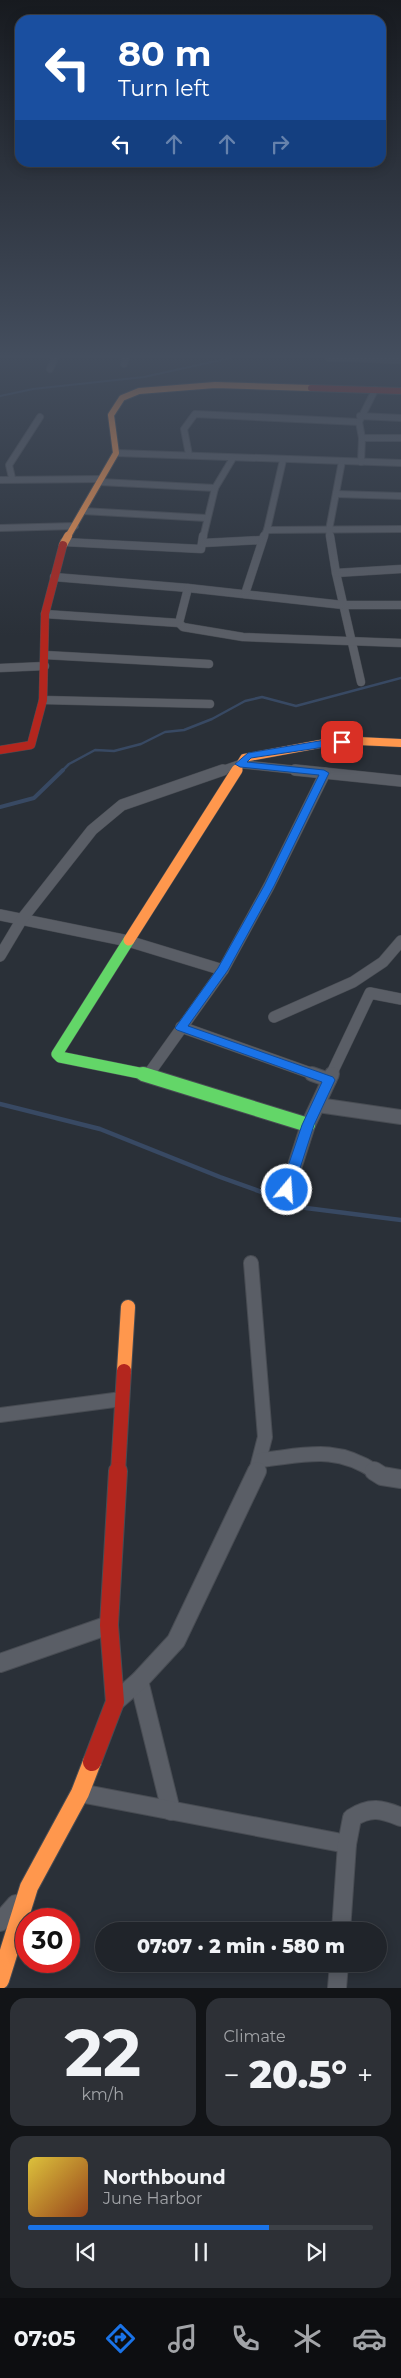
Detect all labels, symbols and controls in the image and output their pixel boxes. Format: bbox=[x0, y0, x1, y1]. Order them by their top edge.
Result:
text: 80 m bbox=[118, 32, 212, 75]
icon: left bbox=[35, 35, 100, 100]
text: Turn left bbox=[118, 75, 210, 102]
icon: left bbox=[107, 130, 135, 158]
icon: ahead bbox=[160, 130, 188, 158]
icon: ahead bbox=[213, 130, 241, 158]
icon: right bbox=[266, 130, 294, 158]
pin bbox=[321, 721, 363, 763]
icon: arrive bbox=[328, 728, 356, 756]
position arrow bbox=[260, 1163, 312, 1215]
speed limit sign: 30 bbox=[15, 1908, 80, 1973]
text: 07:07 · 2 min · 580 m bbox=[137, 1935, 345, 1958]
text: 22 bbox=[64, 2013, 141, 2092]
text: Climate bbox=[224, 2027, 286, 2046]
text: 20.5° bbox=[249, 2051, 347, 2098]
text: − bbox=[224, 2058, 240, 2092]
text: + bbox=[357, 2058, 373, 2092]
text: km/h bbox=[81, 2085, 124, 2104]
text: Northbound bbox=[103, 2166, 226, 2189]
text: June Harbor bbox=[103, 2189, 202, 2208]
icon: previous bbox=[72, 2238, 100, 2266]
icon: pause bbox=[187, 2238, 215, 2266]
icon: next bbox=[302, 2238, 330, 2266]
icon: directions bbox=[103, 2321, 138, 2356]
icon: music bbox=[165, 2321, 200, 2356]
icon: phone bbox=[228, 2321, 263, 2356]
icon: climate bbox=[290, 2321, 325, 2356]
icon: car bbox=[352, 2321, 387, 2356]
text: 07:05 bbox=[14, 2325, 76, 2352]

